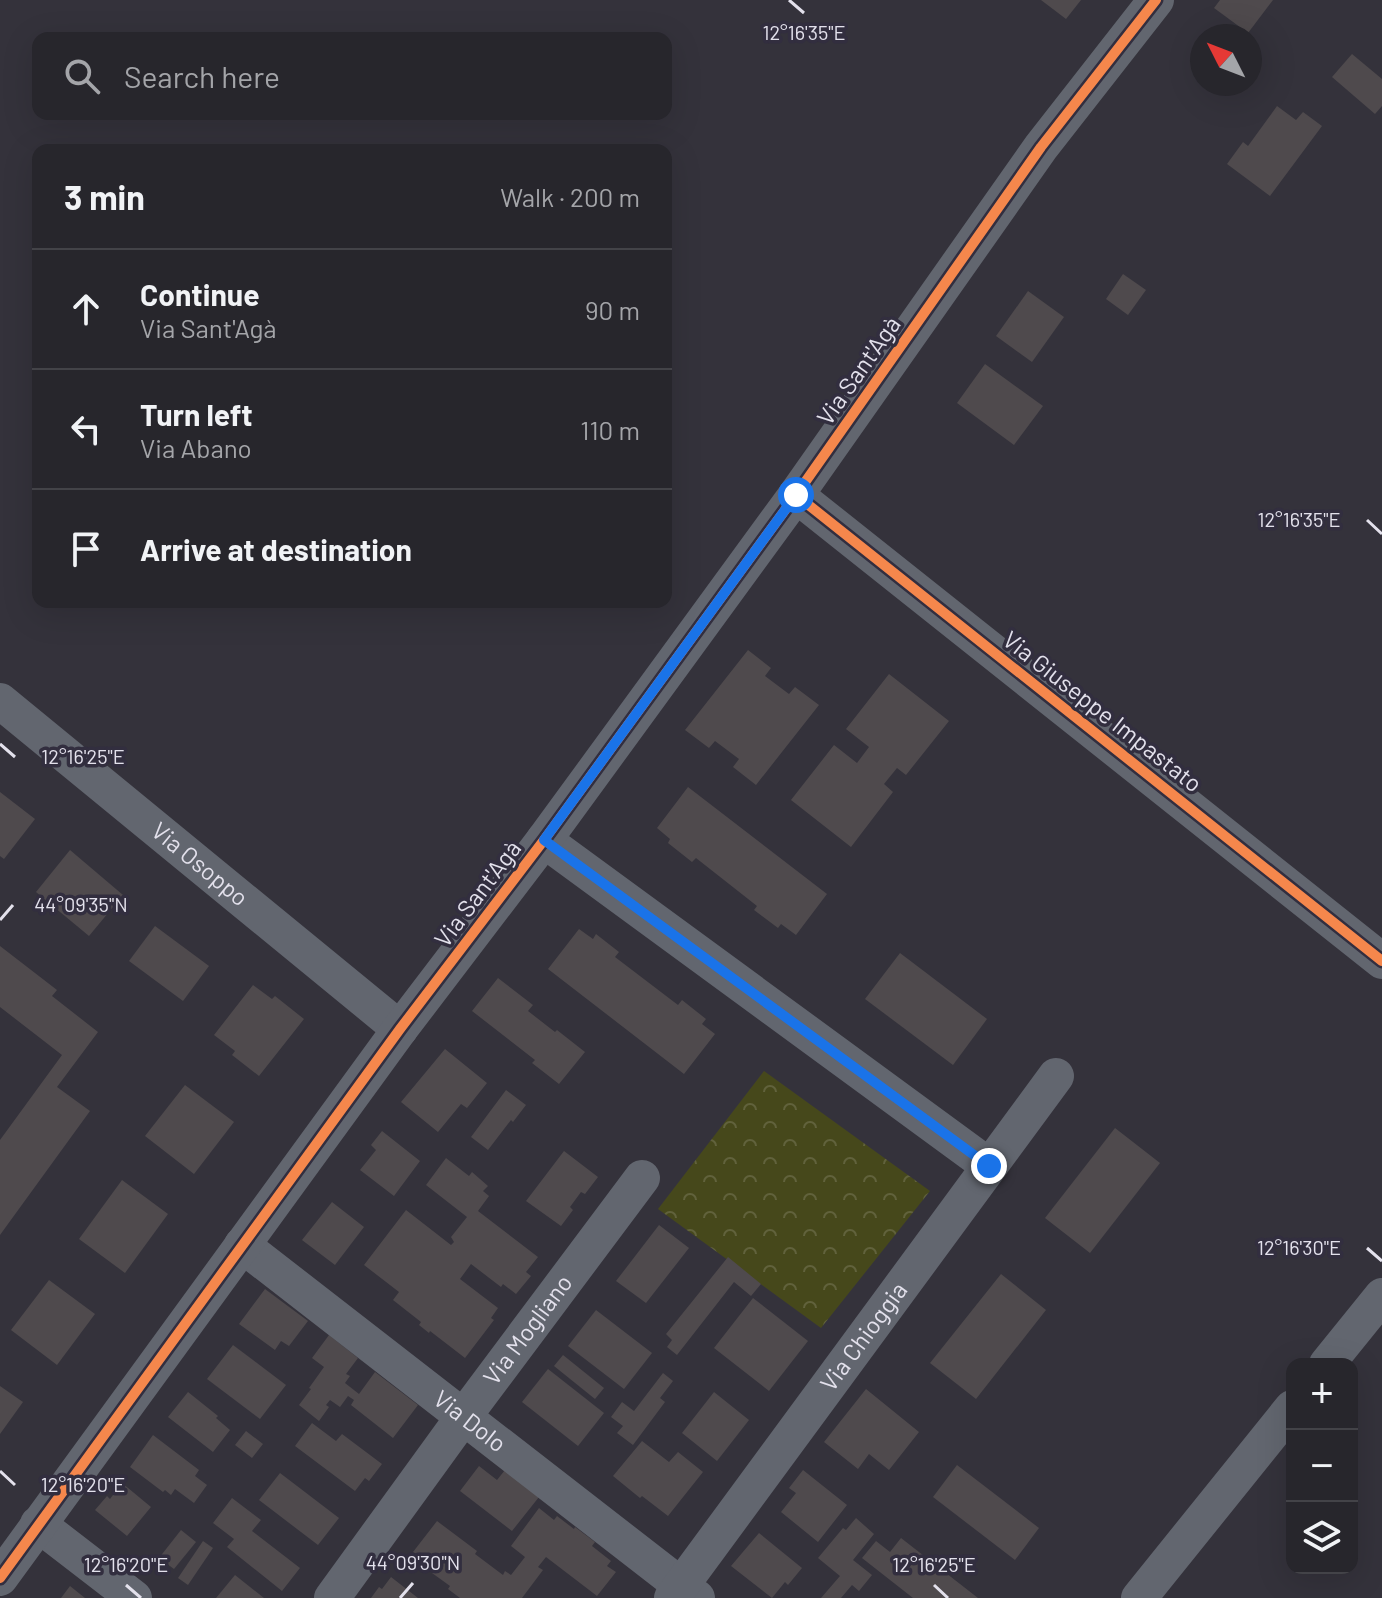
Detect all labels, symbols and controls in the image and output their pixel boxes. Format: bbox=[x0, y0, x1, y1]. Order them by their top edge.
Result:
text: 12°16'35"E bbox=[762, 20, 846, 44]
north arrow bbox=[1190, 24, 1262, 96]
search box bbox=[32, 32, 672, 120]
icon: search bbox=[60, 54, 104, 98]
text: Search here bbox=[124, 58, 280, 94]
text: 3 min bbox=[64, 176, 145, 217]
text: Walk · 200 m bbox=[500, 181, 640, 212]
text: Continue bbox=[140, 276, 260, 312]
icon: ahead bbox=[64, 287, 108, 331]
text: 90 m bbox=[585, 294, 640, 325]
street label: Via Sant'Agà bbox=[810, 310, 906, 430]
text: Via Sant'Agà bbox=[140, 312, 277, 343]
text: Turn left bbox=[140, 396, 253, 432]
icon: left bbox=[64, 407, 108, 451]
text: 110 m bbox=[580, 414, 640, 445]
text: Via Abano bbox=[140, 432, 252, 463]
route start bbox=[778, 477, 814, 513]
text: 12°16'35"E bbox=[1257, 507, 1341, 531]
icon: arrive bbox=[64, 527, 108, 571]
text: Arrive at destination bbox=[140, 531, 412, 567]
street label: Via Giuseppe Impastato bbox=[998, 624, 1208, 798]
text: 12°16'25"E bbox=[41, 744, 125, 768]
street label: Via Osoppo bbox=[146, 815, 255, 912]
street label: Via Sant'Agà bbox=[427, 834, 526, 952]
text: 44°09'35"N bbox=[34, 892, 128, 916]
route end bbox=[971, 1148, 1007, 1184]
text: 12°16'30"E bbox=[1257, 1235, 1341, 1259]
street label: Via Mogliano bbox=[476, 1268, 578, 1390]
street label: Via Chioggia bbox=[813, 1276, 912, 1396]
map controls bbox=[1286, 1358, 1358, 1574]
button: + bbox=[1286, 1358, 1358, 1430]
street label: Via Dolo bbox=[428, 1383, 513, 1458]
button: − bbox=[1286, 1430, 1358, 1502]
text: 12°16'20"E bbox=[41, 1472, 125, 1496]
button: layers bbox=[1286, 1502, 1358, 1574]
text: 44°09'30"N bbox=[366, 1550, 460, 1574]
text: 12°16'20"E bbox=[84, 1552, 168, 1576]
text: 12°16'25"E bbox=[892, 1552, 976, 1576]

